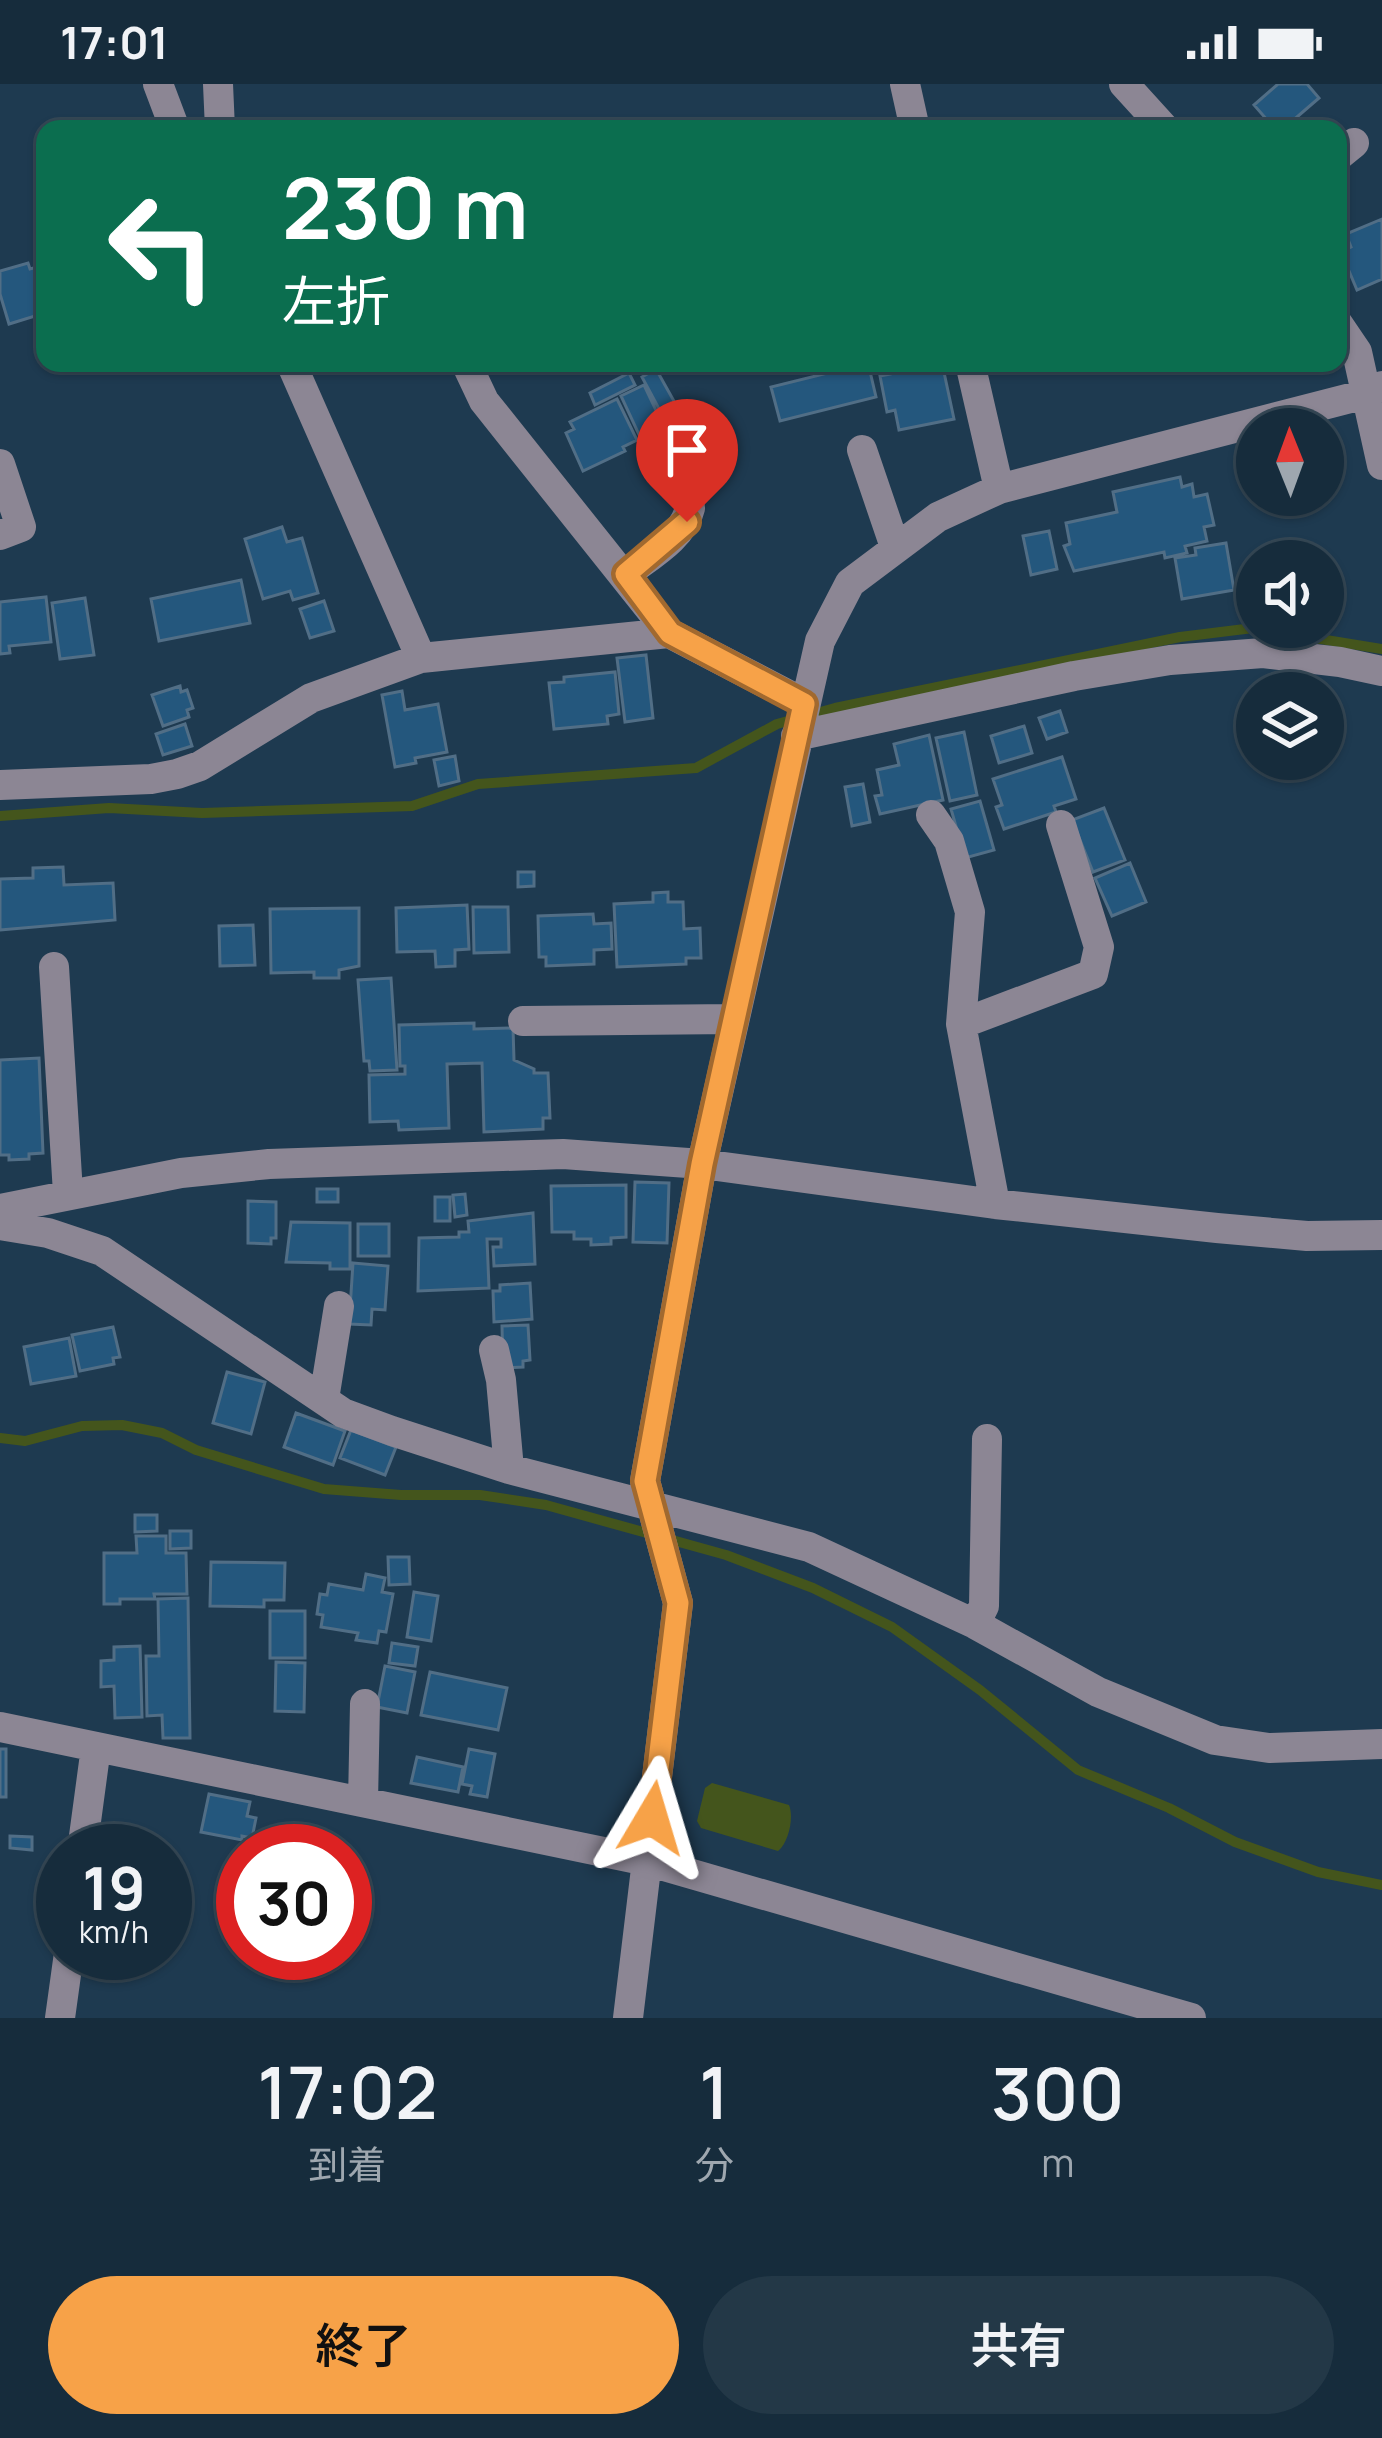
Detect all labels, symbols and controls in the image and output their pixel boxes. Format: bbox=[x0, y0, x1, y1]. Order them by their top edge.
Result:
text: 17:01 bbox=[60, 11, 168, 73]
text: 230 m bbox=[282, 149, 528, 264]
icon: left bbox=[84, 168, 240, 324]
text: 左折 bbox=[282, 263, 390, 337]
pin bbox=[636, 399, 738, 522]
north arrow bbox=[1236, 408, 1344, 516]
map controls bbox=[1236, 408, 1344, 780]
icon: arrive bbox=[654, 417, 720, 483]
button: sound bbox=[1236, 540, 1344, 648]
button: layers bbox=[1236, 672, 1344, 780]
position arrow bbox=[589, 1755, 715, 1881]
speed limit sign: 30 bbox=[216, 1824, 372, 1980]
text: 19 bbox=[82, 1846, 146, 1928]
text: km/h bbox=[79, 1911, 149, 1952]
text: 17:02 bbox=[257, 2042, 437, 2141]
text: 1 bbox=[699, 2042, 729, 2141]
text: 300 bbox=[991, 2043, 1125, 2142]
text: m bbox=[1041, 2135, 1074, 2189]
text: 到着 bbox=[308, 2137, 386, 2191]
text: 分 bbox=[695, 2137, 734, 2191]
button: 終了 bbox=[48, 2276, 679, 2414]
button: 共有 bbox=[703, 2276, 1334, 2414]

